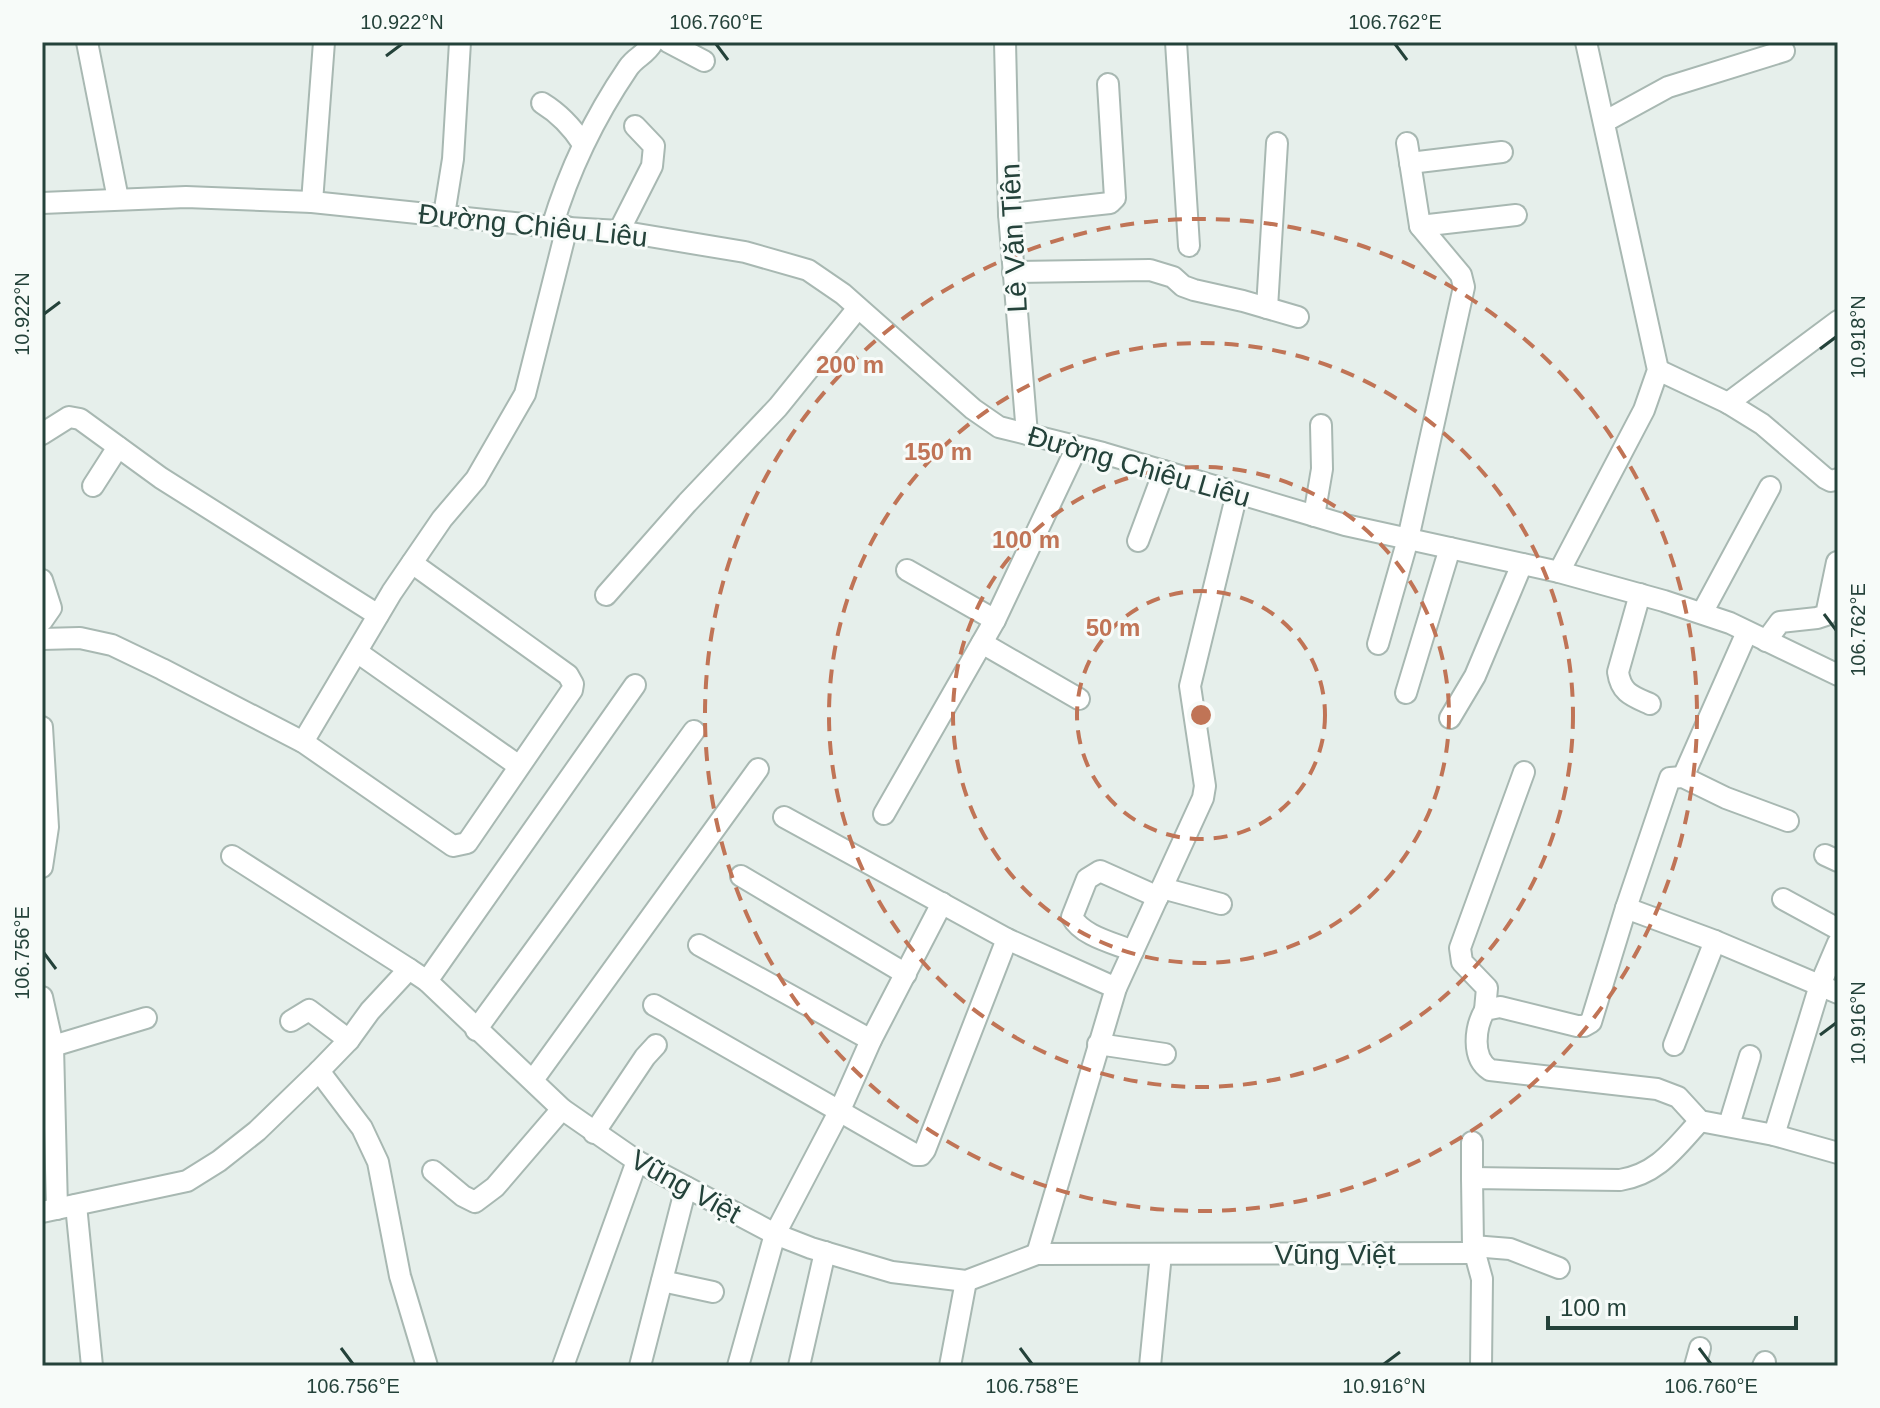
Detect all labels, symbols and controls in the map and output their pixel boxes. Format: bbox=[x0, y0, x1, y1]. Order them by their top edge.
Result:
text: 10.922°N bbox=[360, 11, 444, 33]
text: 106.760°E bbox=[669, 11, 763, 33]
text: 106.762°E bbox=[1348, 11, 1442, 33]
street label: Lê Văn Tiên bbox=[994, 163, 1033, 313]
street label: Đường Chiêu Liêu bbox=[417, 198, 649, 253]
text: 10.922°N bbox=[11, 272, 33, 356]
text: 10.918°N bbox=[1847, 295, 1869, 379]
text: 200 m bbox=[816, 351, 884, 378]
street label: Đường Chiêu Liêu bbox=[1024, 420, 1254, 513]
text: 150 m bbox=[904, 438, 972, 465]
text: 100 m bbox=[992, 526, 1060, 553]
text: 106.762°E bbox=[1847, 583, 1869, 677]
text: 50 m bbox=[1086, 614, 1140, 641]
centre of rings bbox=[1187, 701, 1215, 729]
text: 106.756°E bbox=[11, 906, 33, 1000]
text: 10.916°N bbox=[1847, 981, 1869, 1065]
street label: Vũng Việt bbox=[625, 1144, 746, 1229]
street label: Vũng Việt bbox=[1275, 1239, 1396, 1270]
scale bar bbox=[1548, 1280, 1796, 1330]
text: 100 m bbox=[1560, 1294, 1627, 1321]
text: 106.756°E bbox=[306, 1375, 400, 1397]
text: 106.758°E bbox=[985, 1375, 1079, 1397]
text: 10.916°N bbox=[1342, 1375, 1426, 1397]
text: 106.760°E bbox=[1664, 1375, 1758, 1397]

